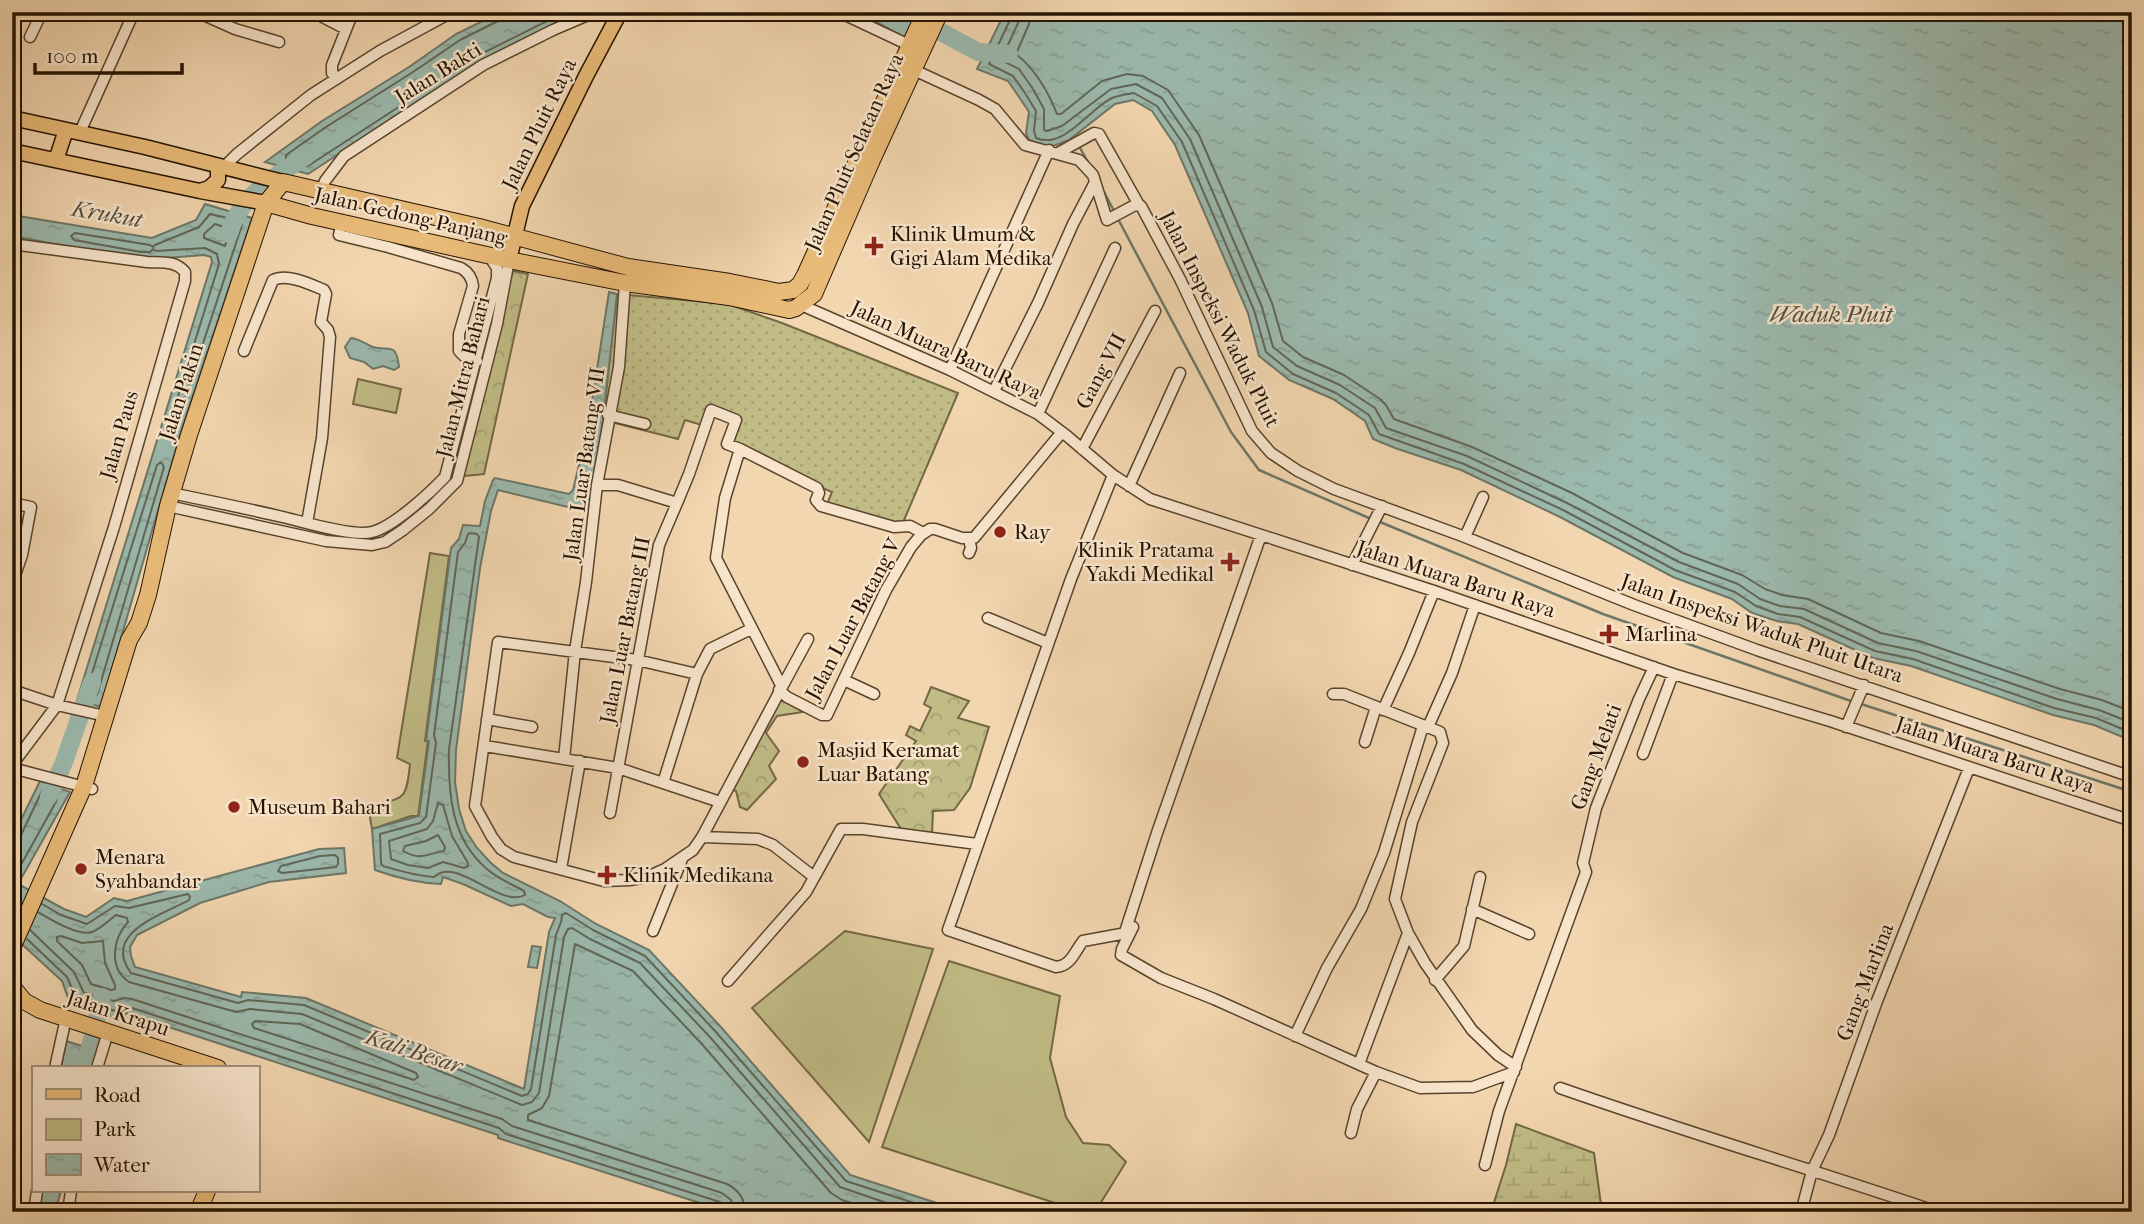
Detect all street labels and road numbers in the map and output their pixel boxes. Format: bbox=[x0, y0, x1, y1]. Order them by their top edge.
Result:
street label: Jalan Bakti bbox=[389, 37, 486, 110]
street label: Jalan Pluit Selatan Raya bbox=[799, 49, 909, 256]
street label: Jalan Pluit Raya bbox=[496, 54, 581, 195]
street label: Jalan Gedong Panjang bbox=[310, 182, 511, 250]
street label: Jalan Inspeksi Waduk Pluit bbox=[1154, 205, 1285, 432]
street label: Jalan Mitra Bahari bbox=[431, 294, 495, 462]
street label: Jalan Muara Baru Raya bbox=[845, 294, 1045, 405]
street label: Gang VII bbox=[1071, 329, 1131, 413]
street label: Jalan Pakin bbox=[153, 340, 208, 446]
street label: Jalan Luar Batang VII bbox=[558, 365, 609, 565]
street label: Jalan Paus bbox=[94, 388, 143, 484]
street label: Jalan Luar Batang V bbox=[799, 533, 906, 706]
street label: Jalan Luar Batang III bbox=[595, 534, 655, 728]
street label: Jalan Muara Baru Raya bbox=[1352, 535, 1559, 623]
street label: Jalan Inspeksi Waduk Pluit Utara bbox=[1616, 568, 1906, 688]
street label: Gang Melati bbox=[1566, 701, 1626, 813]
street label: Jalan Muara Baru Raya bbox=[1891, 711, 2098, 799]
street label: Gang Marlina bbox=[1832, 919, 1899, 1044]
street label: Jalan Krapu bbox=[62, 985, 172, 1041]

